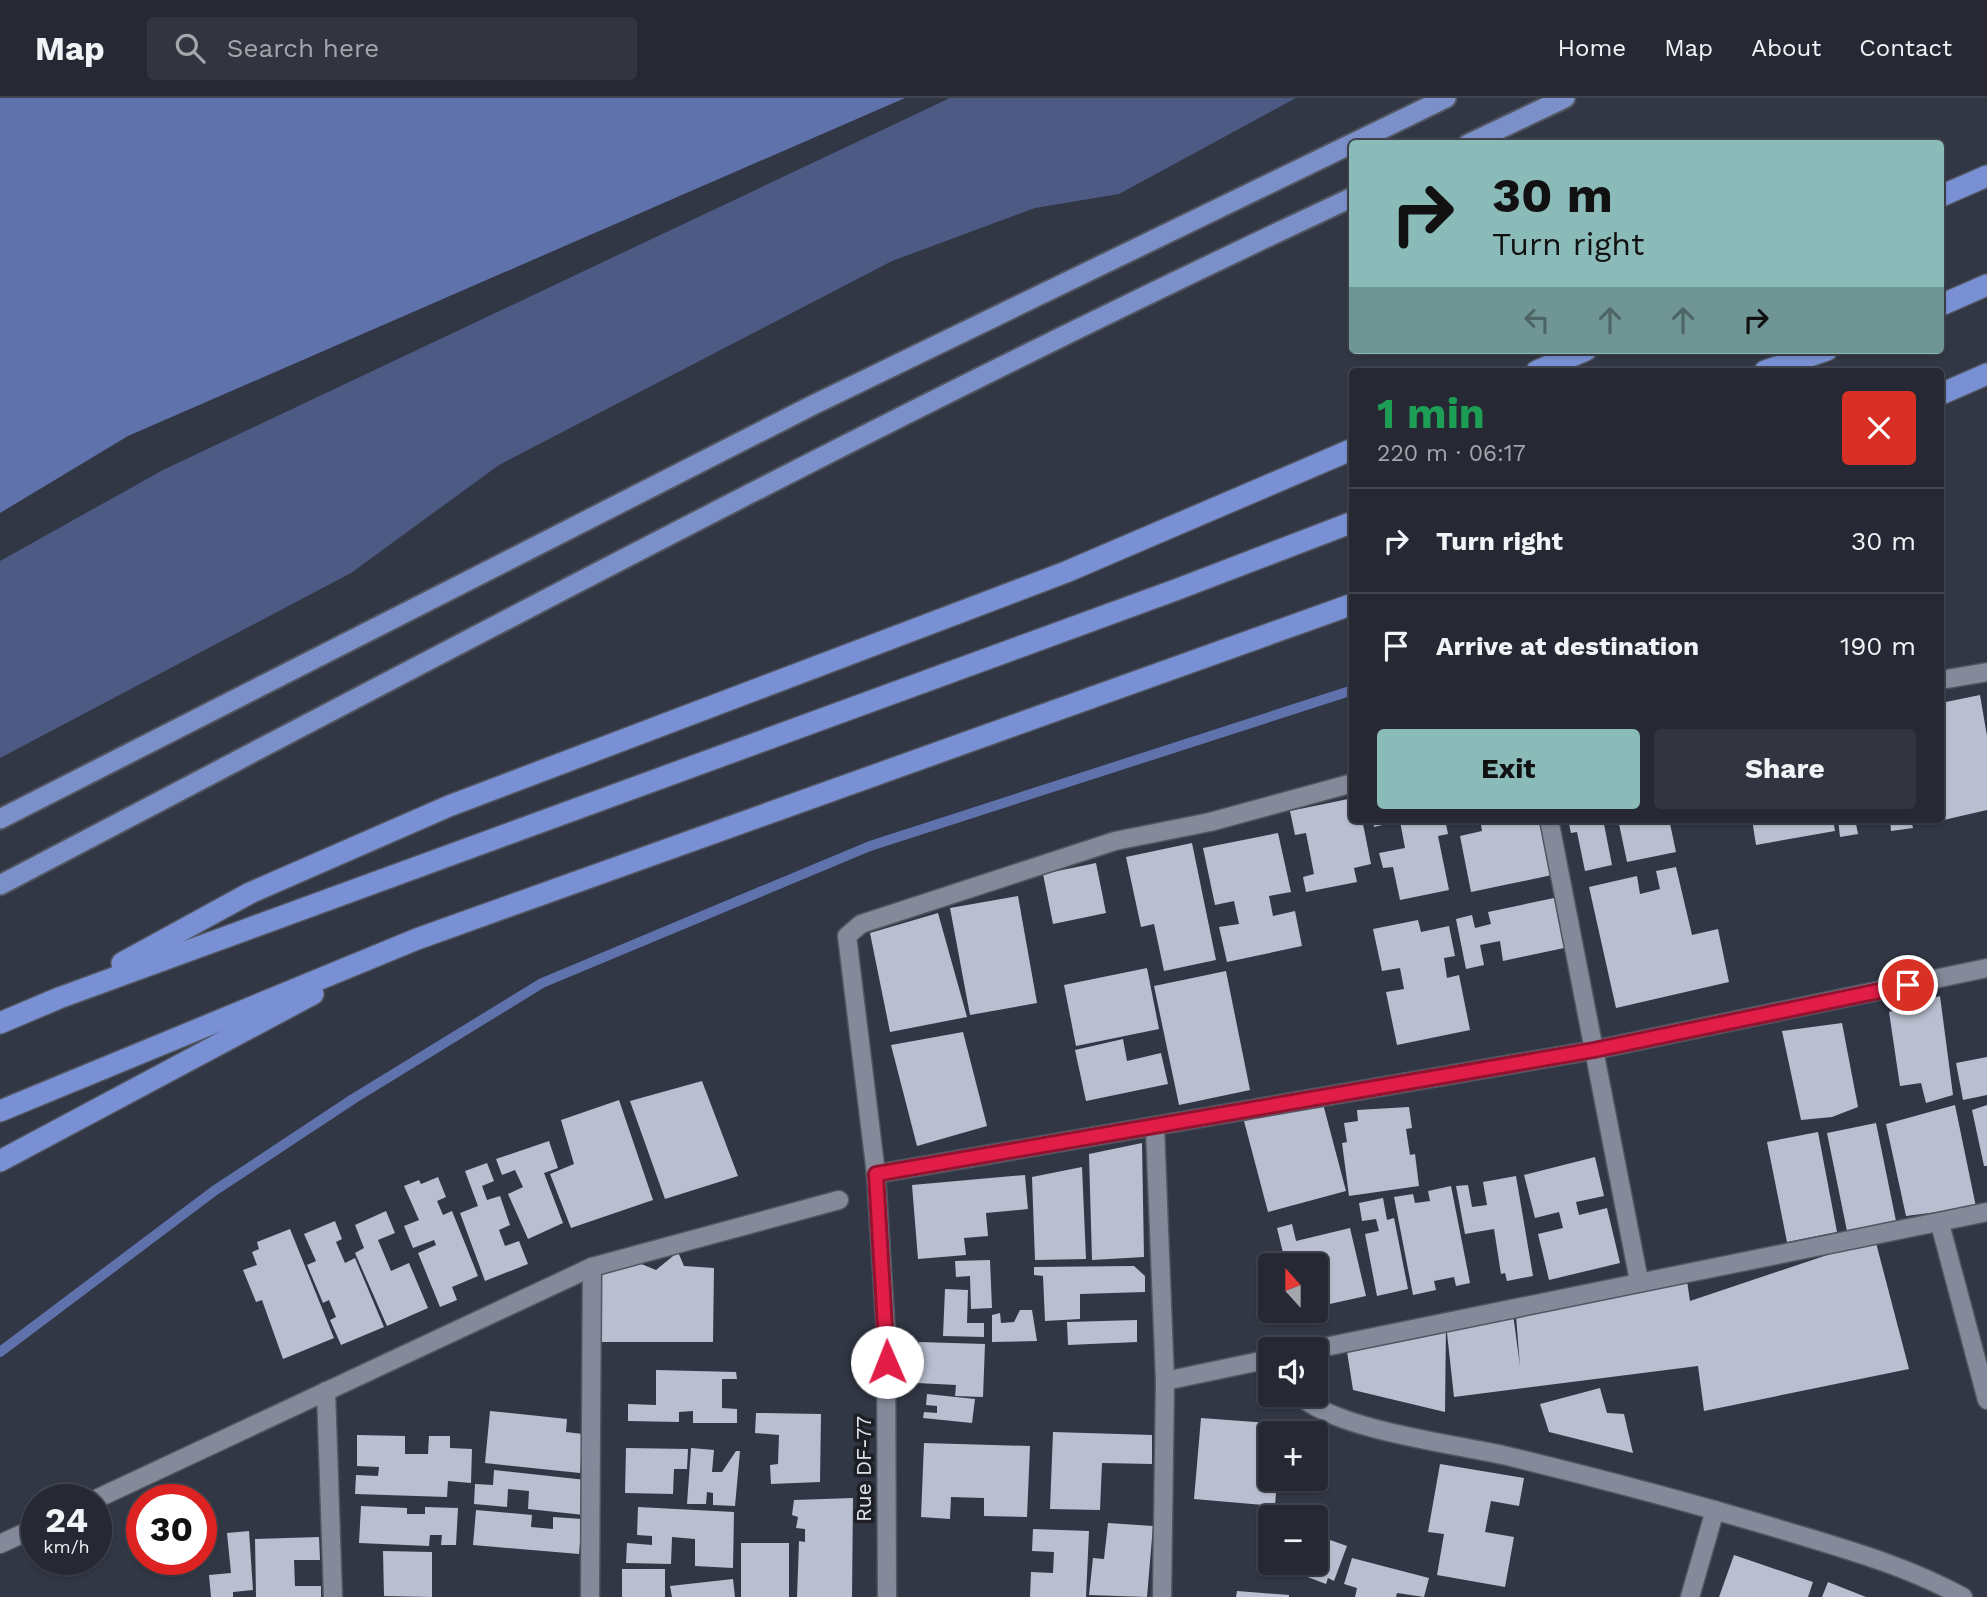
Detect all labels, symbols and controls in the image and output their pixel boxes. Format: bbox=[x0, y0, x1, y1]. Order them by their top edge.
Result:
search box bbox=[147, 17, 637, 80]
text: Map bbox=[35, 29, 105, 68]
icon: search bbox=[171, 29, 209, 67]
text: Search here bbox=[227, 33, 379, 63]
text: Home bbox=[1558, 34, 1626, 62]
text: Map bbox=[1664, 34, 1713, 62]
text: About bbox=[1751, 34, 1821, 62]
text: Contact bbox=[1859, 34, 1952, 62]
text: 30 m bbox=[1492, 166, 1613, 224]
icon: right bbox=[1377, 168, 1468, 259]
text: Turn right bbox=[1492, 225, 1644, 263]
icon: left bbox=[1518, 301, 1556, 339]
icon: ahead bbox=[1591, 301, 1629, 339]
icon: ahead bbox=[1664, 301, 1702, 339]
icon: right bbox=[1737, 301, 1775, 339]
text: 1 min bbox=[1377, 389, 1485, 438]
button: close bbox=[1842, 391, 1916, 465]
text: 220 m · 06:17 bbox=[1377, 440, 1526, 467]
icon: right bbox=[1377, 522, 1415, 560]
text: Turn right bbox=[1436, 526, 1563, 556]
text: 30 m bbox=[1851, 526, 1916, 556]
icon: arrive bbox=[1377, 627, 1415, 665]
text: Arrive at destination bbox=[1436, 631, 1699, 661]
text: 190 m bbox=[1840, 631, 1916, 661]
button: Exit bbox=[1377, 729, 1640, 809]
button: Share bbox=[1654, 729, 1916, 809]
pin bbox=[1878, 955, 1938, 1015]
icon: arrive bbox=[1889, 966, 1927, 1004]
north arrow bbox=[1258, 1253, 1328, 1323]
map controls bbox=[1258, 1253, 1328, 1575]
position arrow bbox=[850, 1325, 924, 1399]
button: sound bbox=[1258, 1337, 1328, 1407]
street label: Rue DF-77 bbox=[851, 1416, 876, 1522]
button: + bbox=[1258, 1421, 1328, 1491]
speed limit sign: 30 bbox=[126, 1484, 217, 1575]
text: 24 bbox=[45, 1499, 88, 1541]
button: − bbox=[1258, 1505, 1328, 1575]
text: km/h bbox=[43, 1536, 90, 1557]

